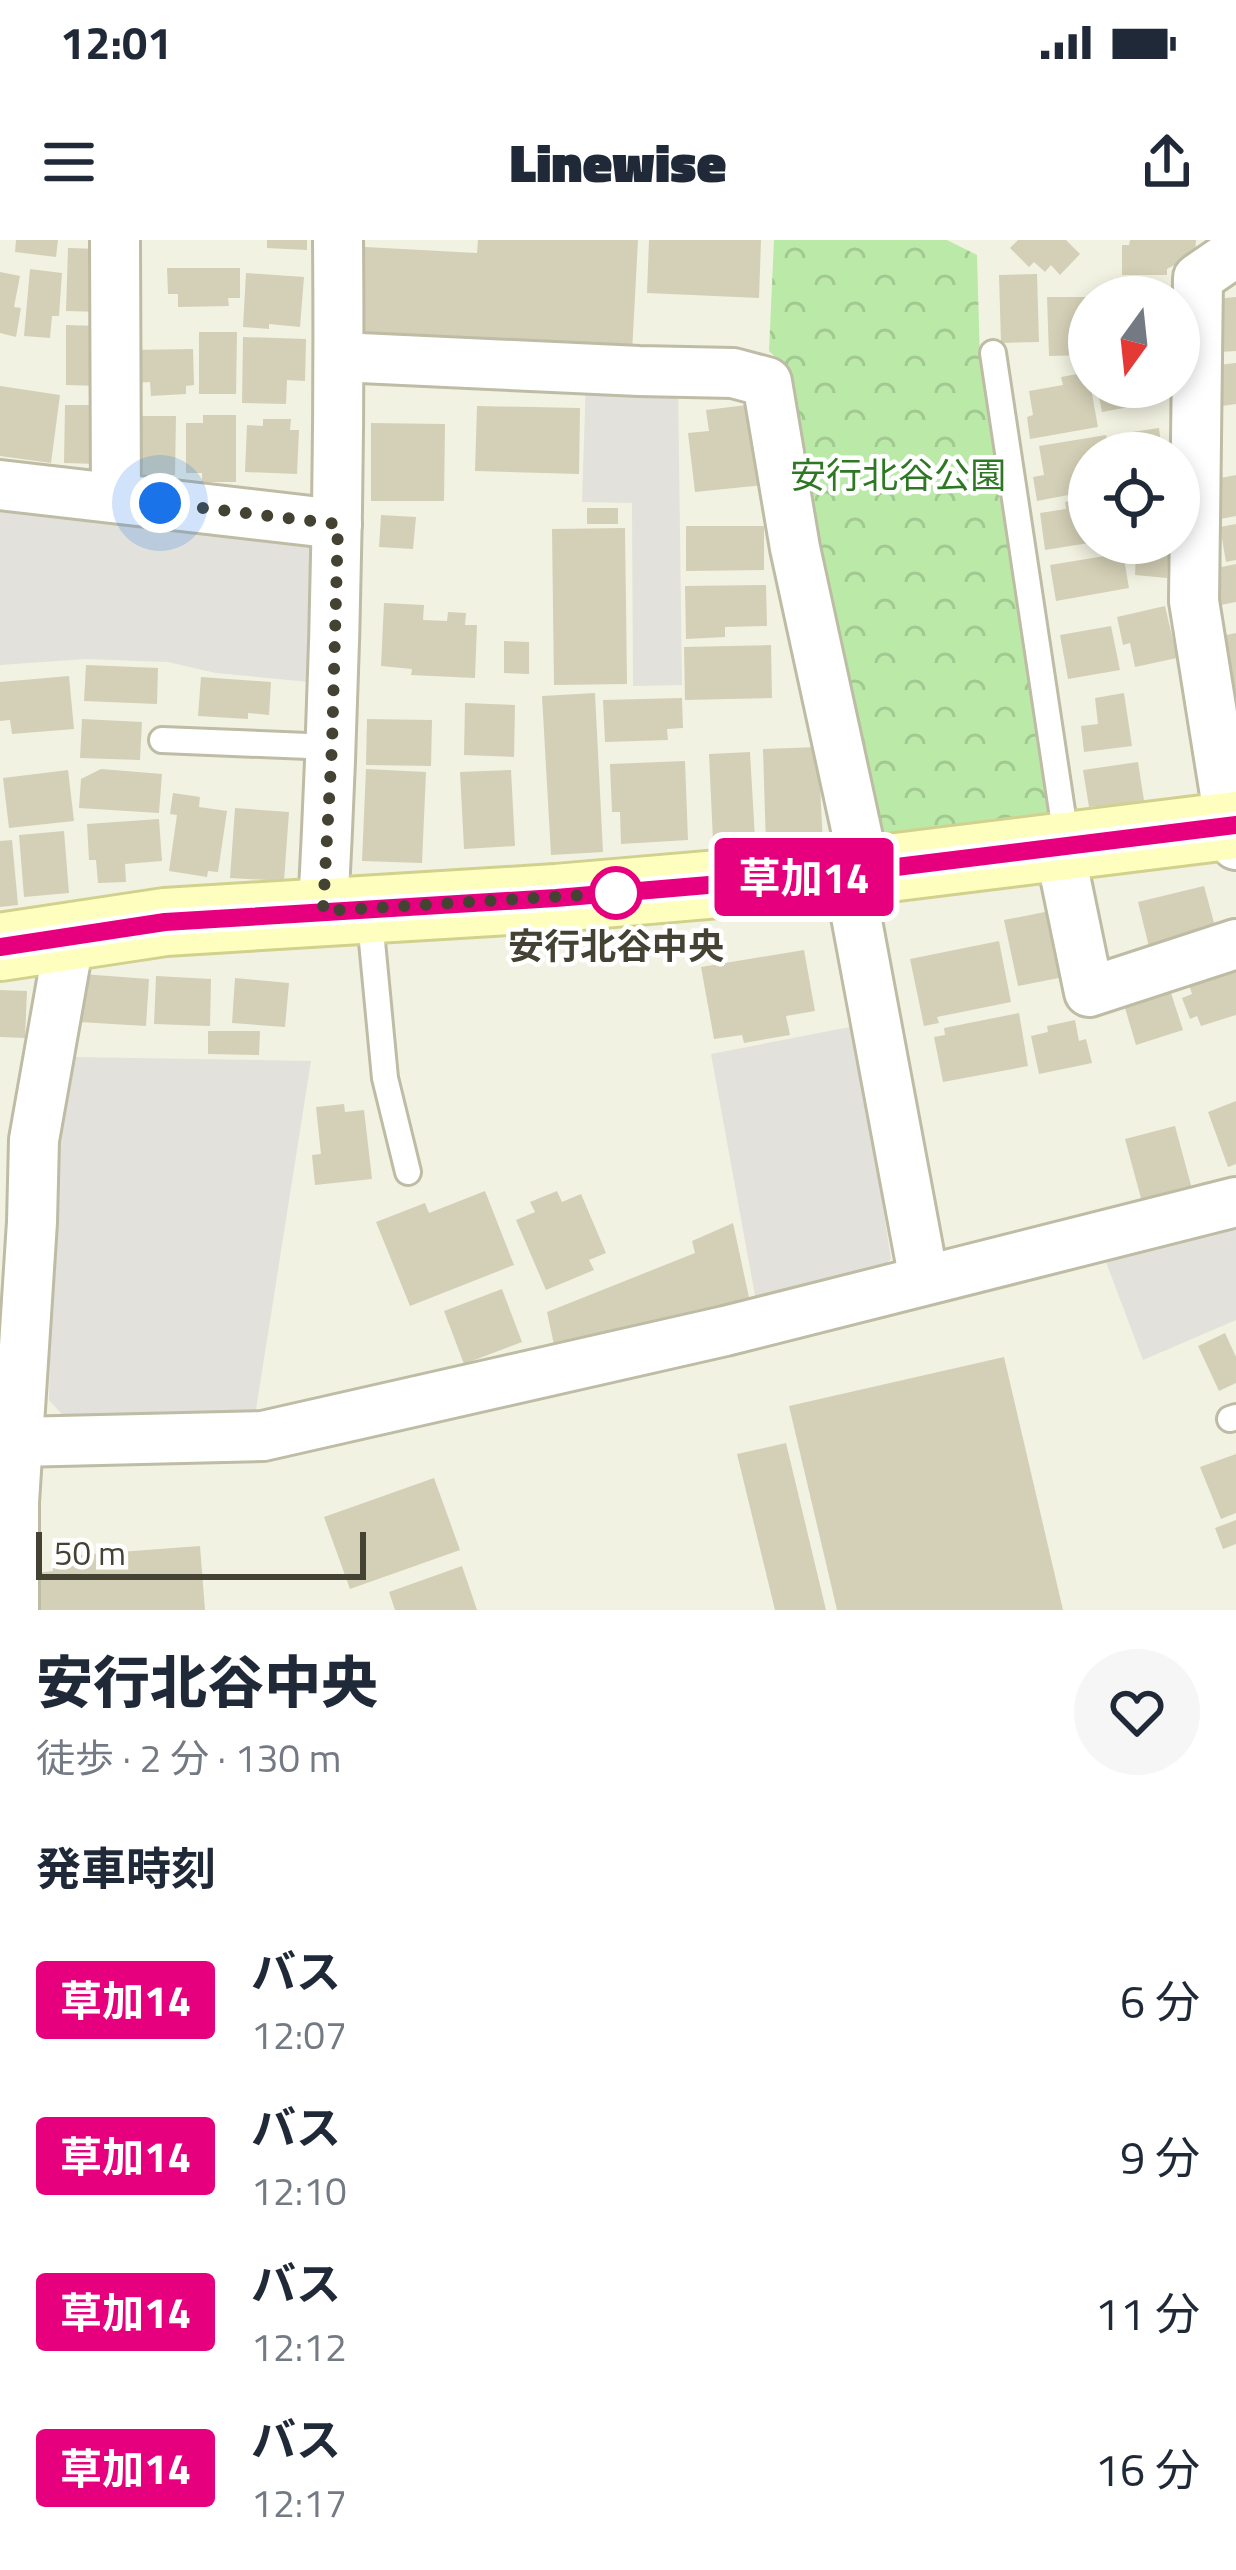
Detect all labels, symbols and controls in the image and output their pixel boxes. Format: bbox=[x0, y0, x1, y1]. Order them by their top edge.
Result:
text: 12:01 bbox=[60, 8, 172, 76]
text: Linewise bbox=[510, 121, 726, 203]
icon: menu bbox=[36, 129, 102, 195]
icon: share bbox=[1134, 129, 1200, 195]
north arrow bbox=[1068, 276, 1200, 408]
map controls bbox=[1068, 276, 1200, 564]
button: locate bbox=[1068, 432, 1200, 564]
park label: 安行北谷公園 bbox=[790, 447, 1006, 502]
your location bbox=[130, 473, 190, 533]
line badge: 草加14 bbox=[720, 838, 888, 916]
text: 草加14 bbox=[738, 845, 870, 909]
marker: 安行北谷中央 bbox=[591, 868, 641, 918]
place label: 安行北谷中央 bbox=[508, 918, 724, 973]
scale bar bbox=[36, 1526, 366, 1579]
text: 50 m bbox=[54, 1528, 126, 1578]
text: 安行北谷中央 bbox=[36, 1638, 378, 1725]
button: heart bbox=[1074, 1649, 1200, 1775]
text: 徒歩 · 2 分 · 130 m bbox=[36, 1728, 341, 1787]
text: 発車時刻 bbox=[36, 1834, 216, 1902]
text: バス bbox=[251, 1937, 341, 2005]
text: 6 分 bbox=[1120, 1967, 1200, 2035]
text: 草加14 bbox=[60, 1968, 191, 2032]
text: 12:07 bbox=[251, 2005, 347, 2064]
text: バス bbox=[251, 2093, 341, 2161]
text: 9 分 bbox=[1120, 2123, 1200, 2191]
text: 草加14 bbox=[60, 2124, 191, 2188]
text: 12:10 bbox=[251, 2161, 347, 2220]
text: バス bbox=[251, 2249, 341, 2317]
text: 11 分 bbox=[1095, 2279, 1200, 2347]
text: 草加14 bbox=[60, 2280, 191, 2344]
text: 12:12 bbox=[251, 2317, 347, 2376]
text: バス bbox=[251, 2405, 341, 2473]
text: 16 分 bbox=[1095, 2435, 1200, 2503]
text: 草加14 bbox=[60, 2436, 191, 2500]
text: 12:17 bbox=[251, 2473, 347, 2532]

